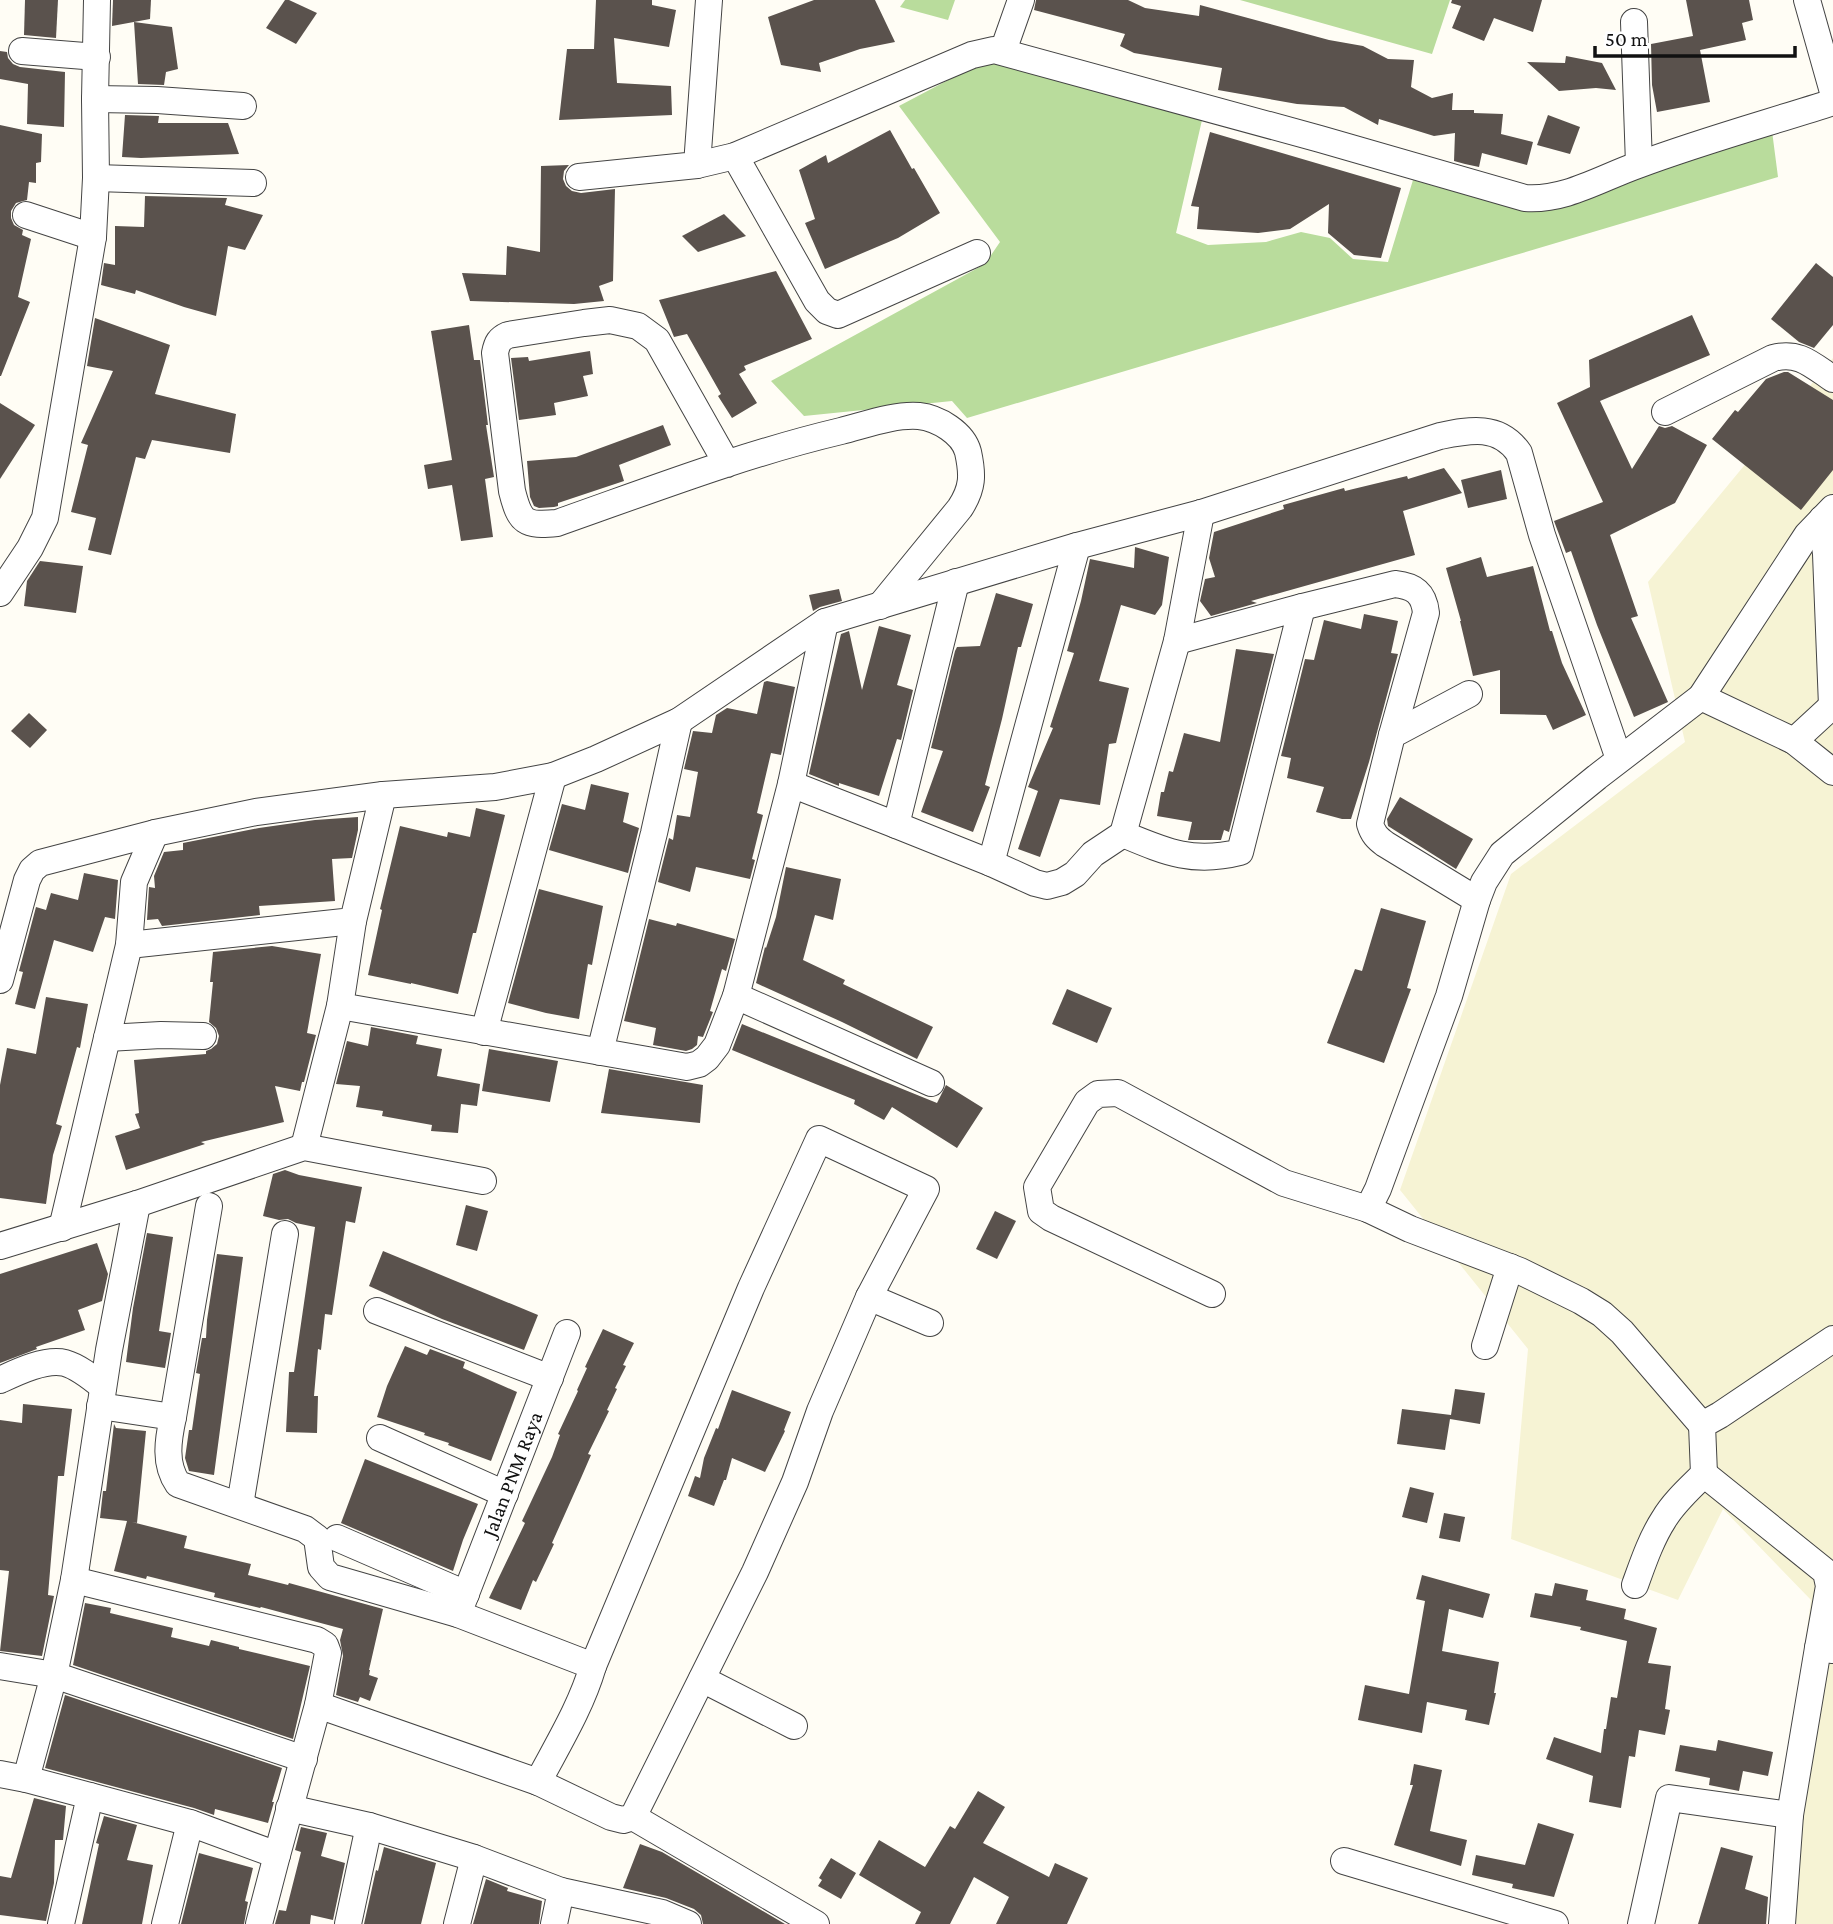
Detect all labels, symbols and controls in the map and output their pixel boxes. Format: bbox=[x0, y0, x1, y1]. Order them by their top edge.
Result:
scale bar bbox=[1595, 14, 1794, 58]
text: 50 m bbox=[1605, 27, 1648, 51]
street label: Jalan PNM Raya bbox=[476, 1408, 548, 1542]

